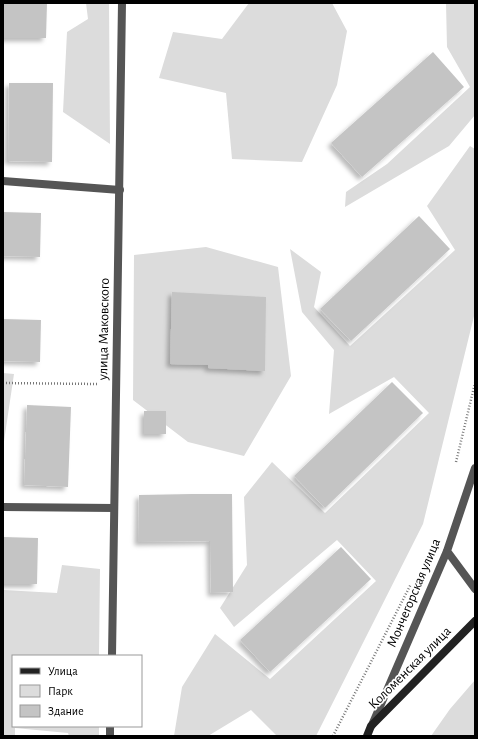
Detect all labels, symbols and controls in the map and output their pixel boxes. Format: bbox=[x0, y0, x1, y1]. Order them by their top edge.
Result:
street label: улица Маковского bbox=[96, 278, 112, 381]
street label: Мончегорская улица bbox=[385, 536, 443, 649]
street label: Коломенская улица bbox=[366, 624, 454, 712]
legend bbox=[12, 655, 142, 727]
text: Улица bbox=[48, 665, 78, 677]
text: Парк bbox=[48, 685, 73, 697]
text: Здание bbox=[48, 705, 84, 717]

